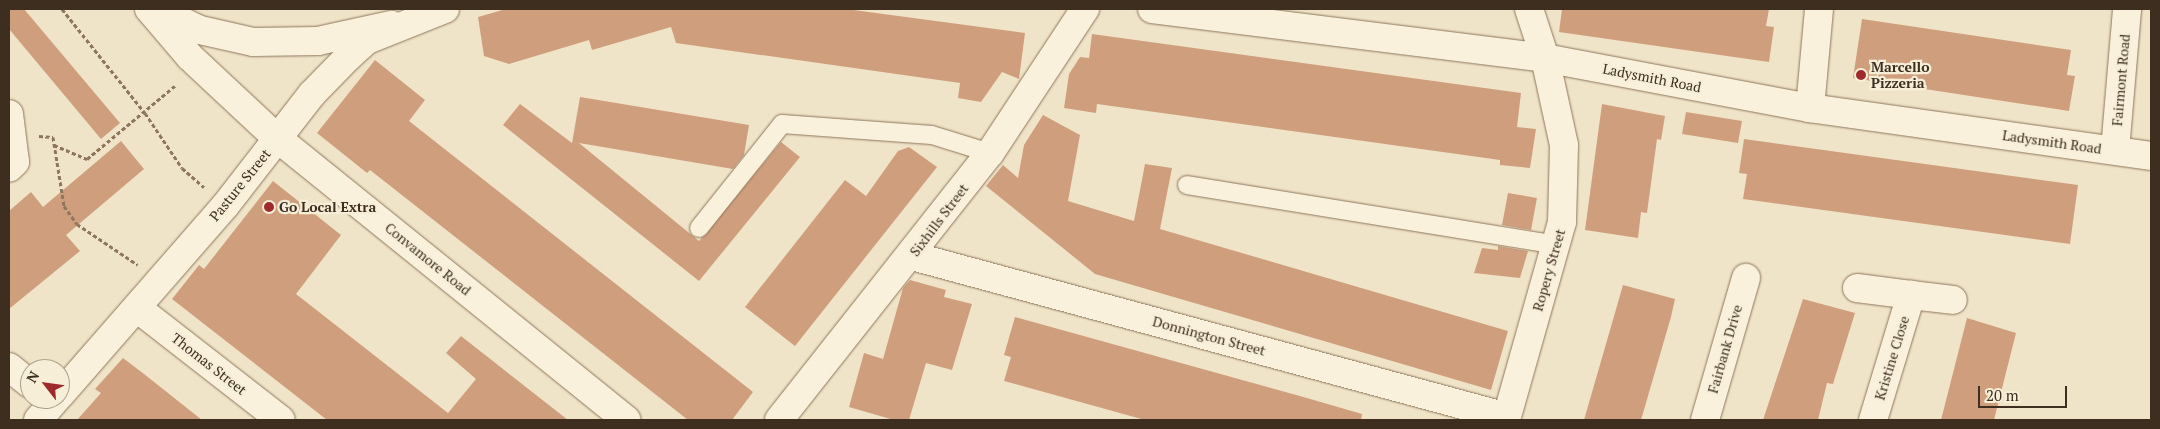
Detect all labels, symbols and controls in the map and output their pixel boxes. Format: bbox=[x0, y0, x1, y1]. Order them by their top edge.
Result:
street label: Fairmont Road bbox=[2109, 33, 2133, 127]
place label: Marcello Pizzeria bbox=[1871, 59, 1930, 92]
street label: Ladysmith Road bbox=[1601, 60, 1703, 96]
marker: Marcello Pizzeria bbox=[1855, 69, 1867, 81]
street label: Ladysmith Road bbox=[2001, 127, 2103, 157]
street label: Pasture Street bbox=[206, 146, 274, 224]
street label: Sixhills Street bbox=[906, 180, 972, 260]
place label: Go Local Extra bbox=[279, 199, 376, 215]
marker: Go Local Extra bbox=[263, 201, 275, 213]
street label: Convamore Road bbox=[382, 219, 474, 299]
street label: Ropery Street bbox=[1529, 227, 1569, 313]
street label: Fairbank Drive bbox=[1704, 303, 1746, 395]
street label: Donnington Street bbox=[1151, 313, 1267, 359]
street label: Kristine Close bbox=[1871, 314, 1913, 402]
street label: Thomas Street bbox=[168, 329, 250, 399]
north arrow bbox=[20, 359, 70, 409]
text: N bbox=[22, 367, 43, 386]
scale bar bbox=[1980, 376, 2069, 408]
text: 20 m bbox=[1986, 385, 2019, 405]

